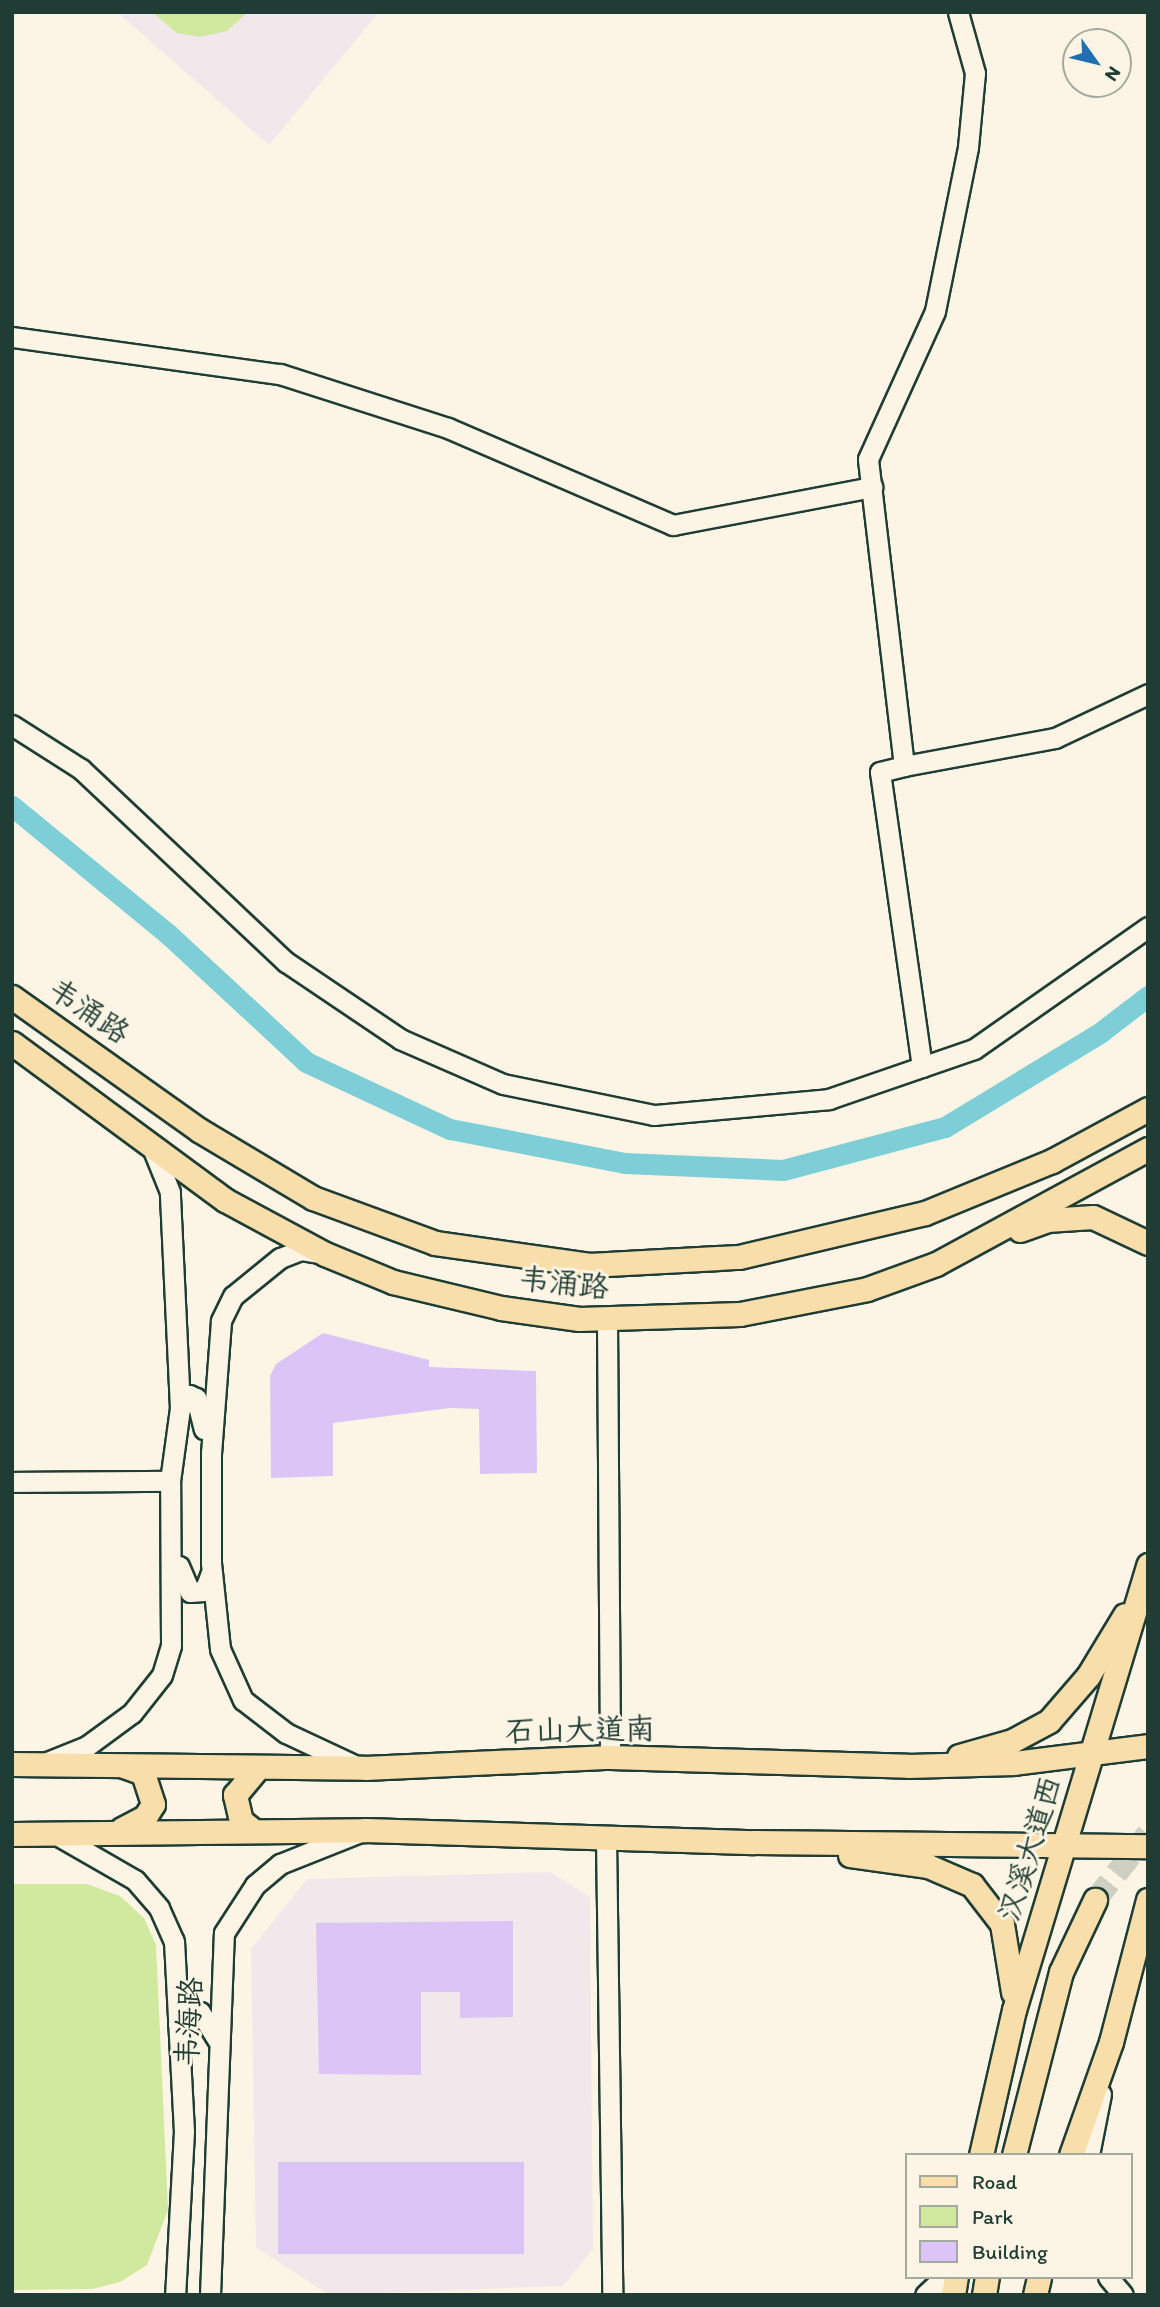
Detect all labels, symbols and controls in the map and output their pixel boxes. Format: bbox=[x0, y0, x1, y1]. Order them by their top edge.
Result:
north arrow bbox=[1062, 28, 1132, 98]
text: N bbox=[1100, 62, 1126, 86]
street label: 韦涌路 bbox=[42, 971, 136, 1051]
street label: 韦涌路 bbox=[517, 1260, 611, 1306]
street label: 石山大道南 bbox=[505, 1711, 655, 1749]
street label: 汉溪大道西 bbox=[991, 1772, 1069, 1926]
street label: 韦海路 bbox=[169, 1976, 209, 2068]
legend bbox=[904, 2153, 1132, 2279]
text: Road bbox=[972, 2169, 1017, 2194]
text: Park bbox=[972, 2204, 1013, 2229]
text: Building bbox=[972, 2239, 1048, 2264]

